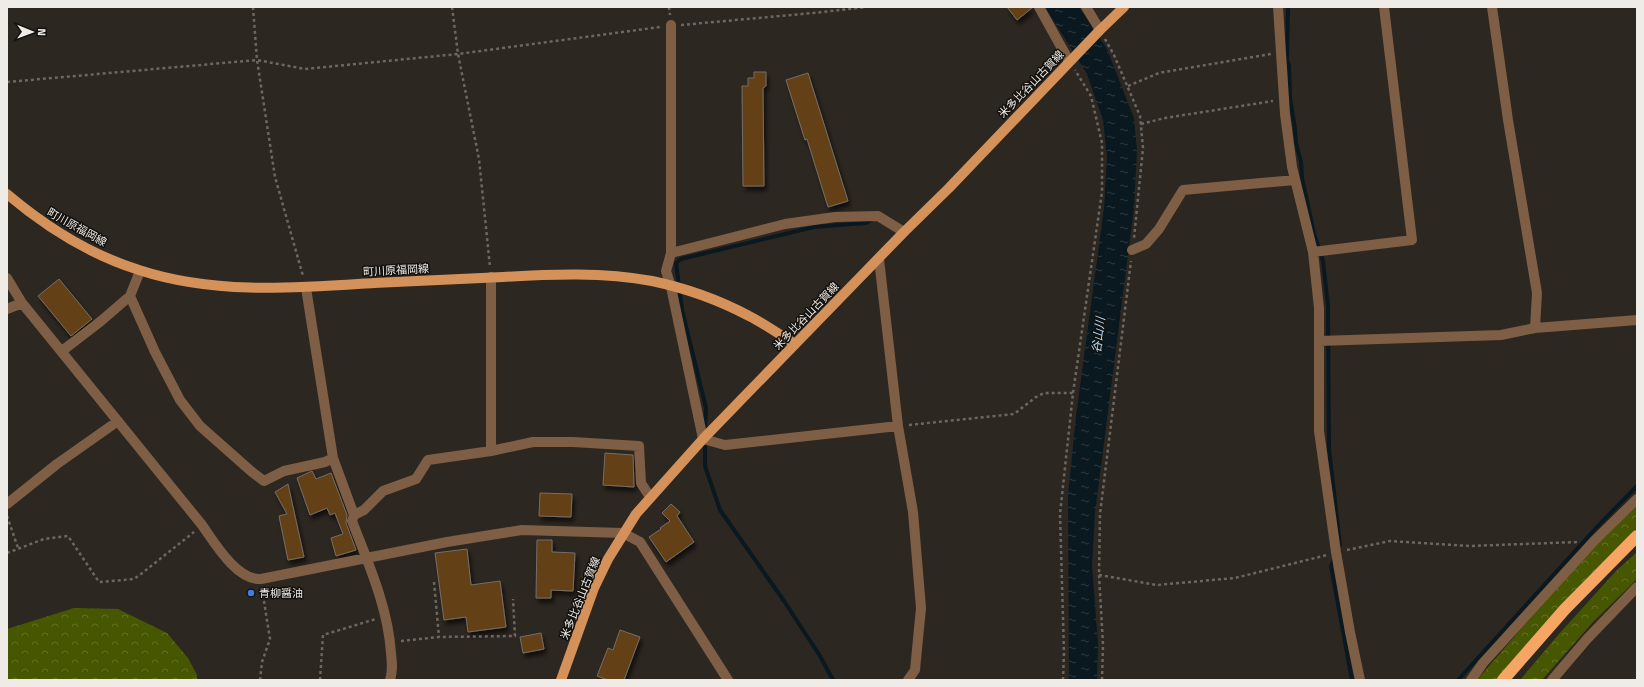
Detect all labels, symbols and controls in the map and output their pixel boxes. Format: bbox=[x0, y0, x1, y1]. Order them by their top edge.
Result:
north arrow bbox=[12, 12, 52, 52]
text: N bbox=[34, 28, 50, 36]
street label: 米多比谷山古賀線 bbox=[995, 47, 1067, 121]
street label: 町川原福岡線 bbox=[44, 204, 110, 250]
street label: 町川原福岡線 bbox=[363, 260, 429, 280]
street label: 米多比谷山古賀線 bbox=[770, 279, 842, 353]
water label: 谷山川 bbox=[1086, 314, 1110, 354]
street label: 米多比谷山古賀線 bbox=[556, 554, 604, 642]
place label: 青柳醤油 bbox=[259, 585, 303, 601]
marker: 青柳醤油 bbox=[246, 588, 256, 598]

